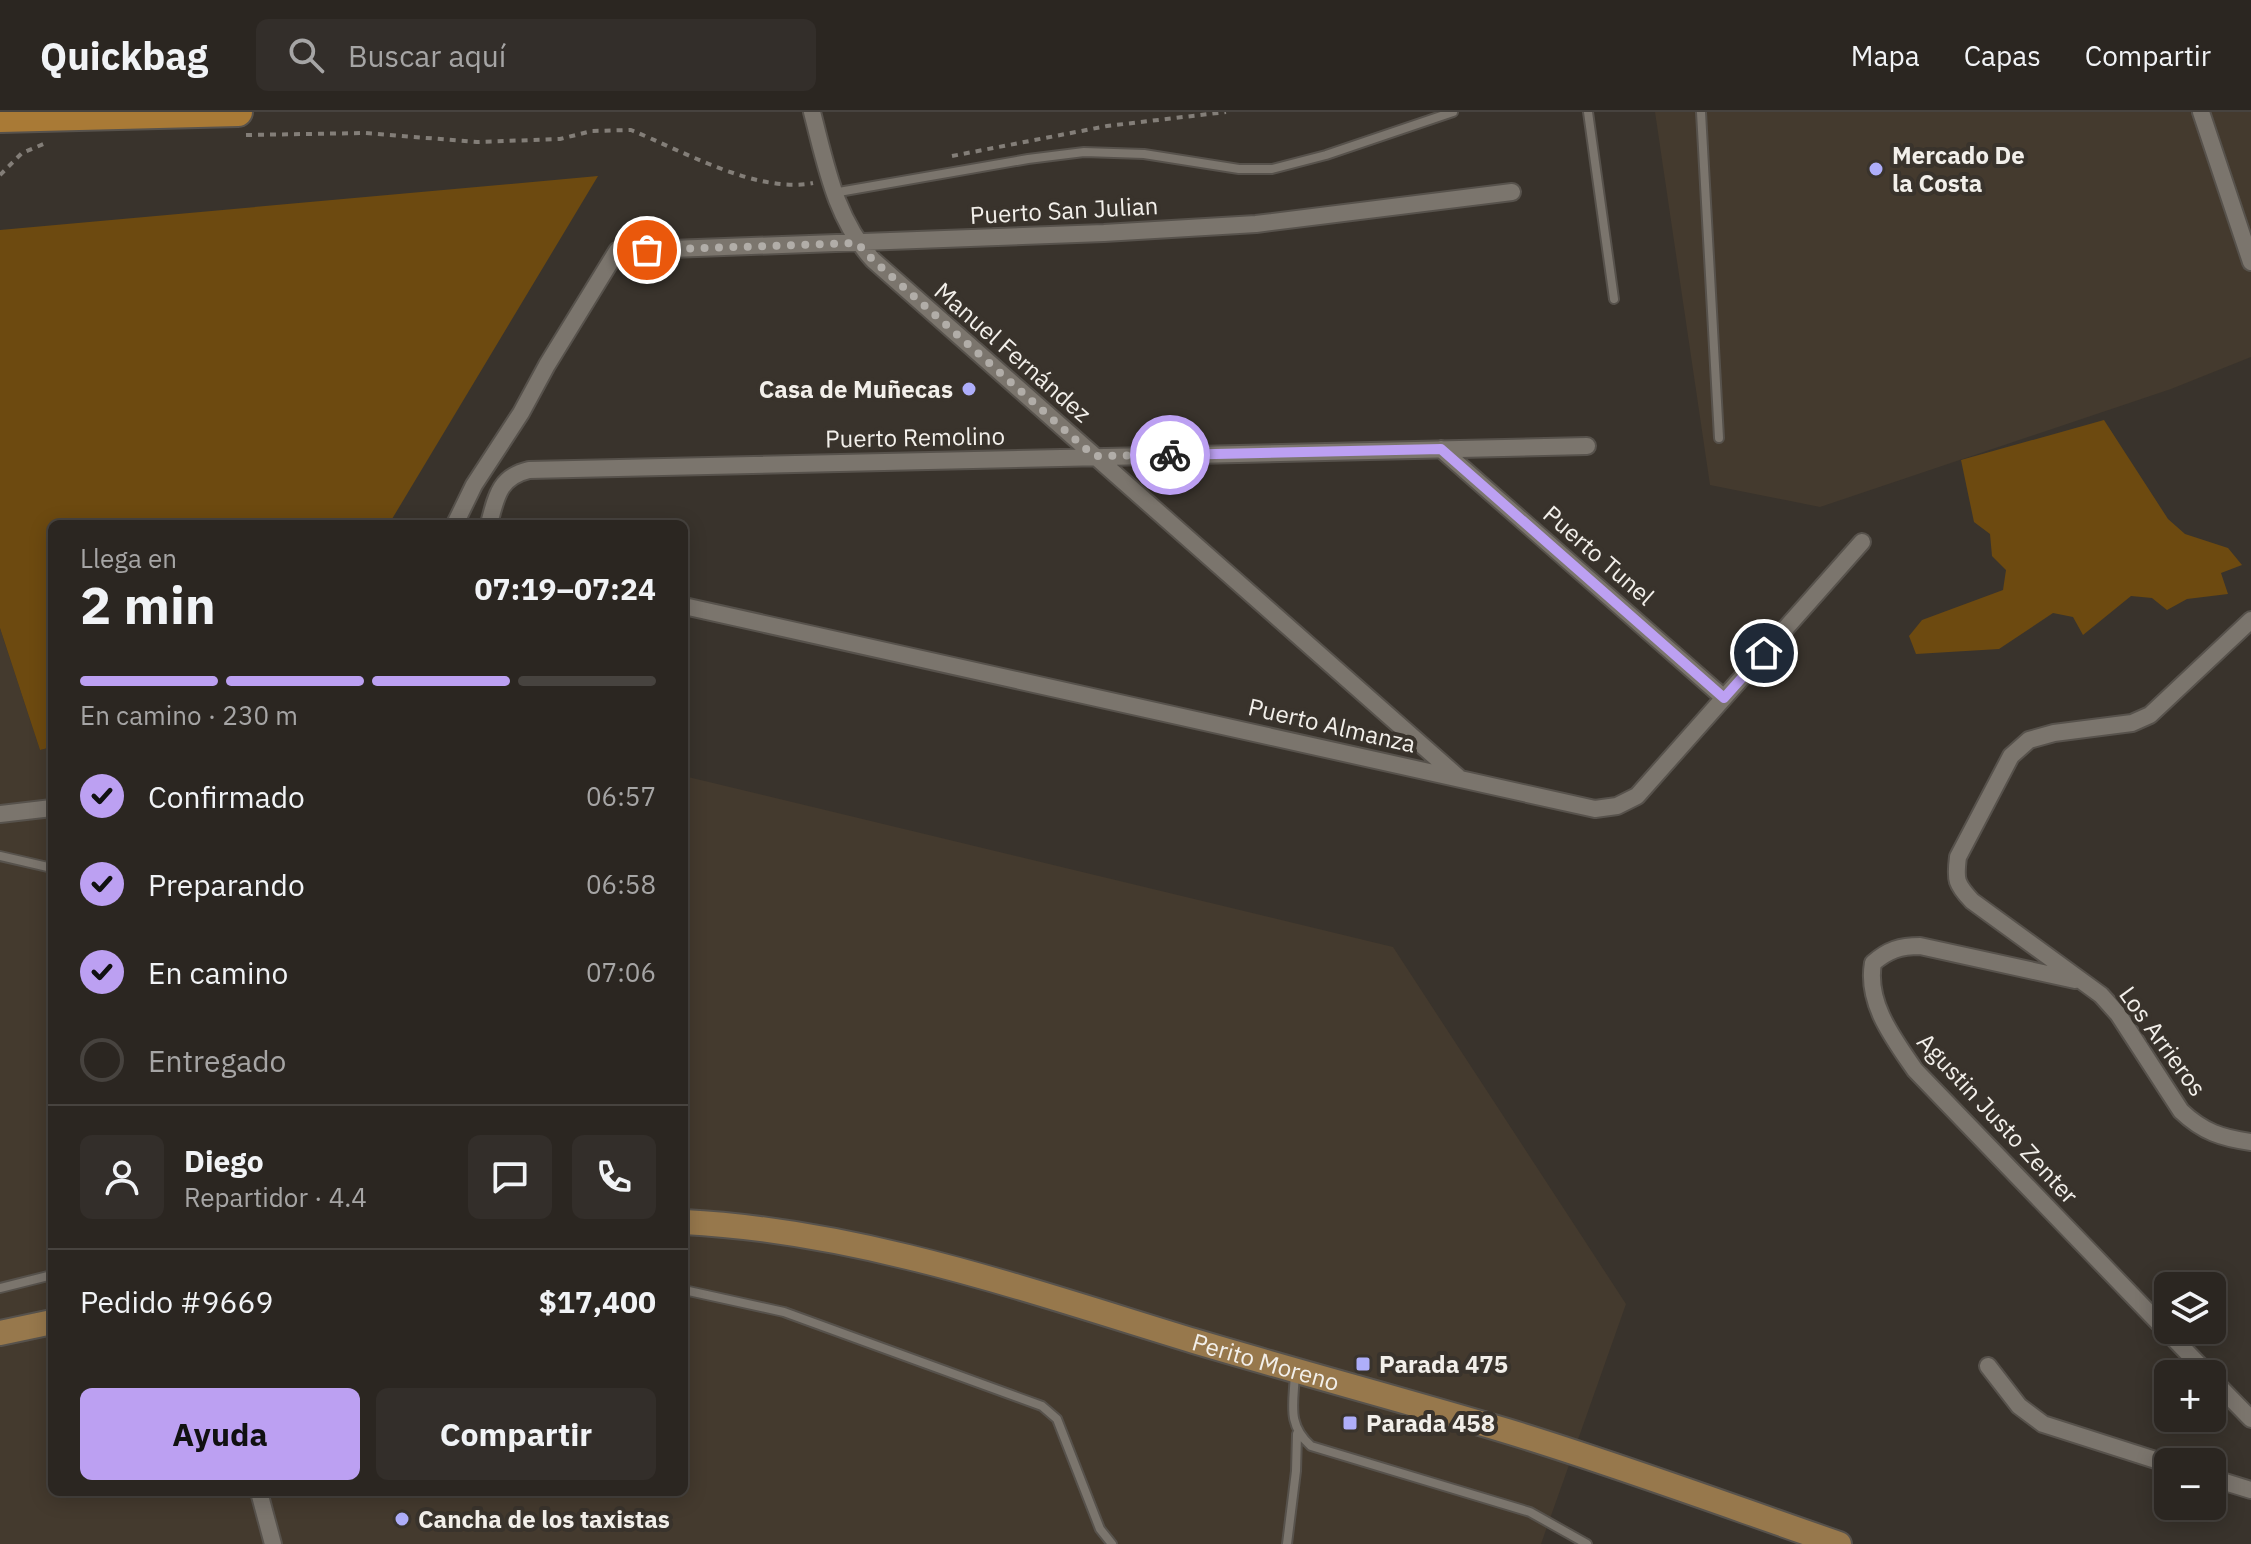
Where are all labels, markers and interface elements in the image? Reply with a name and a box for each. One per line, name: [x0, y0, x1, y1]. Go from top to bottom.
search box: [256, 19, 816, 91]
text: Quickbag: [40, 31, 208, 80]
icon: search: [284, 33, 328, 77]
text: Buscar aquí: [348, 36, 506, 75]
text: Mapa: [1851, 37, 1920, 74]
text: Capas: [1964, 37, 2041, 74]
text: Compartir: [2085, 37, 2211, 74]
place label: Mercado De la Costa: [1892, 139, 2025, 199]
marker: Mercado De la Costa: [1867, 160, 1885, 178]
street label: Puerto San Julian: [969, 189, 1159, 231]
pin: [613, 216, 681, 284]
icon: bag: [625, 228, 669, 272]
street label: Manuel Fernández: [928, 275, 1098, 429]
place label: Casa de Muñecas: [759, 373, 953, 405]
marker: Casa de Muñecas: [960, 380, 978, 398]
courier: [1130, 415, 1210, 495]
street label: Puerto Remolino: [825, 419, 1005, 455]
icon: bike: [1148, 433, 1192, 477]
street label: Puerto Tunel: [1537, 498, 1661, 612]
text: Llega en: [80, 541, 177, 575]
text: 07:19–07:24: [475, 569, 656, 608]
text: 2 min: [80, 571, 216, 638]
pin: [1730, 619, 1798, 687]
icon: home: [1742, 631, 1786, 675]
street label: Puerto Almanza: [1245, 690, 1419, 760]
text: En camino · 230 m: [80, 698, 298, 732]
icon: check: [80, 774, 124, 818]
text: Confirmado: [148, 777, 305, 816]
text: 06:57: [586, 779, 656, 813]
icon: check: [80, 862, 124, 906]
text: Preparando: [148, 865, 305, 904]
text: 06:58: [586, 867, 656, 901]
icon: check: [80, 950, 124, 994]
text: En camino: [148, 953, 288, 992]
text: 07:06: [586, 955, 656, 989]
street label: Los Arrieros: [2112, 980, 2214, 1102]
street label: Agustin Justo Zenter: [1910, 1026, 2086, 1210]
text: Entregado: [148, 1041, 286, 1080]
button: person: [80, 1135, 164, 1219]
button: chat: [468, 1135, 552, 1219]
button: phone: [572, 1135, 656, 1219]
text: Diego: [184, 1141, 264, 1180]
text: Repartidor · 4.4: [184, 1180, 367, 1214]
map controls: [2154, 1272, 2226, 1520]
button: layers: [2154, 1272, 2226, 1344]
text: Pedido #9669: [80, 1282, 274, 1321]
text: $17,400: [539, 1282, 656, 1321]
street label: Perito Moreno: [1189, 1325, 1343, 1398]
place label: Parada 475: [1379, 1348, 1508, 1380]
marker: Parada 475: [1354, 1355, 1372, 1373]
button: +: [2154, 1360, 2226, 1432]
button: Ayuda: [80, 1388, 360, 1480]
button: Compartir: [376, 1388, 656, 1480]
place label: Parada 458: [1366, 1407, 1495, 1439]
marker: Parada 458: [1341, 1414, 1359, 1432]
button: −: [2154, 1448, 2226, 1520]
place label: Cancha de los taxistas: [418, 1503, 670, 1535]
marker: Cancha de los taxistas: [393, 1510, 411, 1528]

